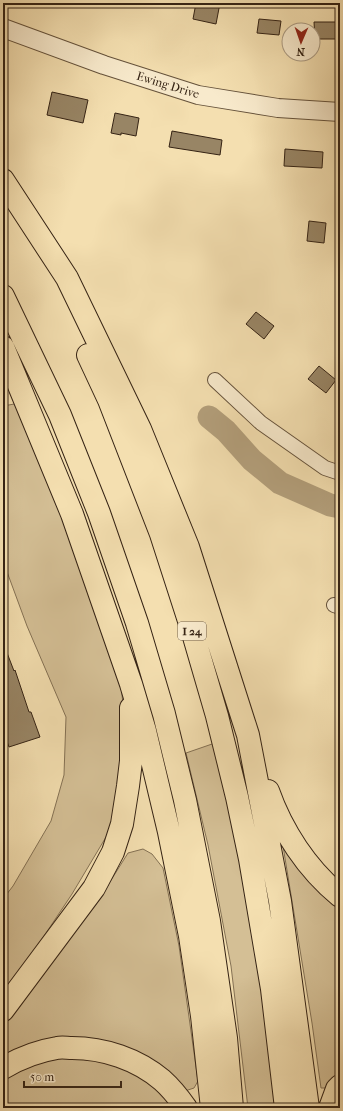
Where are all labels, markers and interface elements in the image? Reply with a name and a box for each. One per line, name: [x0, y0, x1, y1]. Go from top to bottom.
north arrow: [281, 22, 321, 62]
text: N: [296, 45, 305, 58]
street label: Ewing Drive: [135, 69, 201, 101]
road number: I 24: [178, 622, 206, 640]
scale bar: [24, 1063, 121, 1089]
text: 50 m: [30, 1070, 54, 1084]

